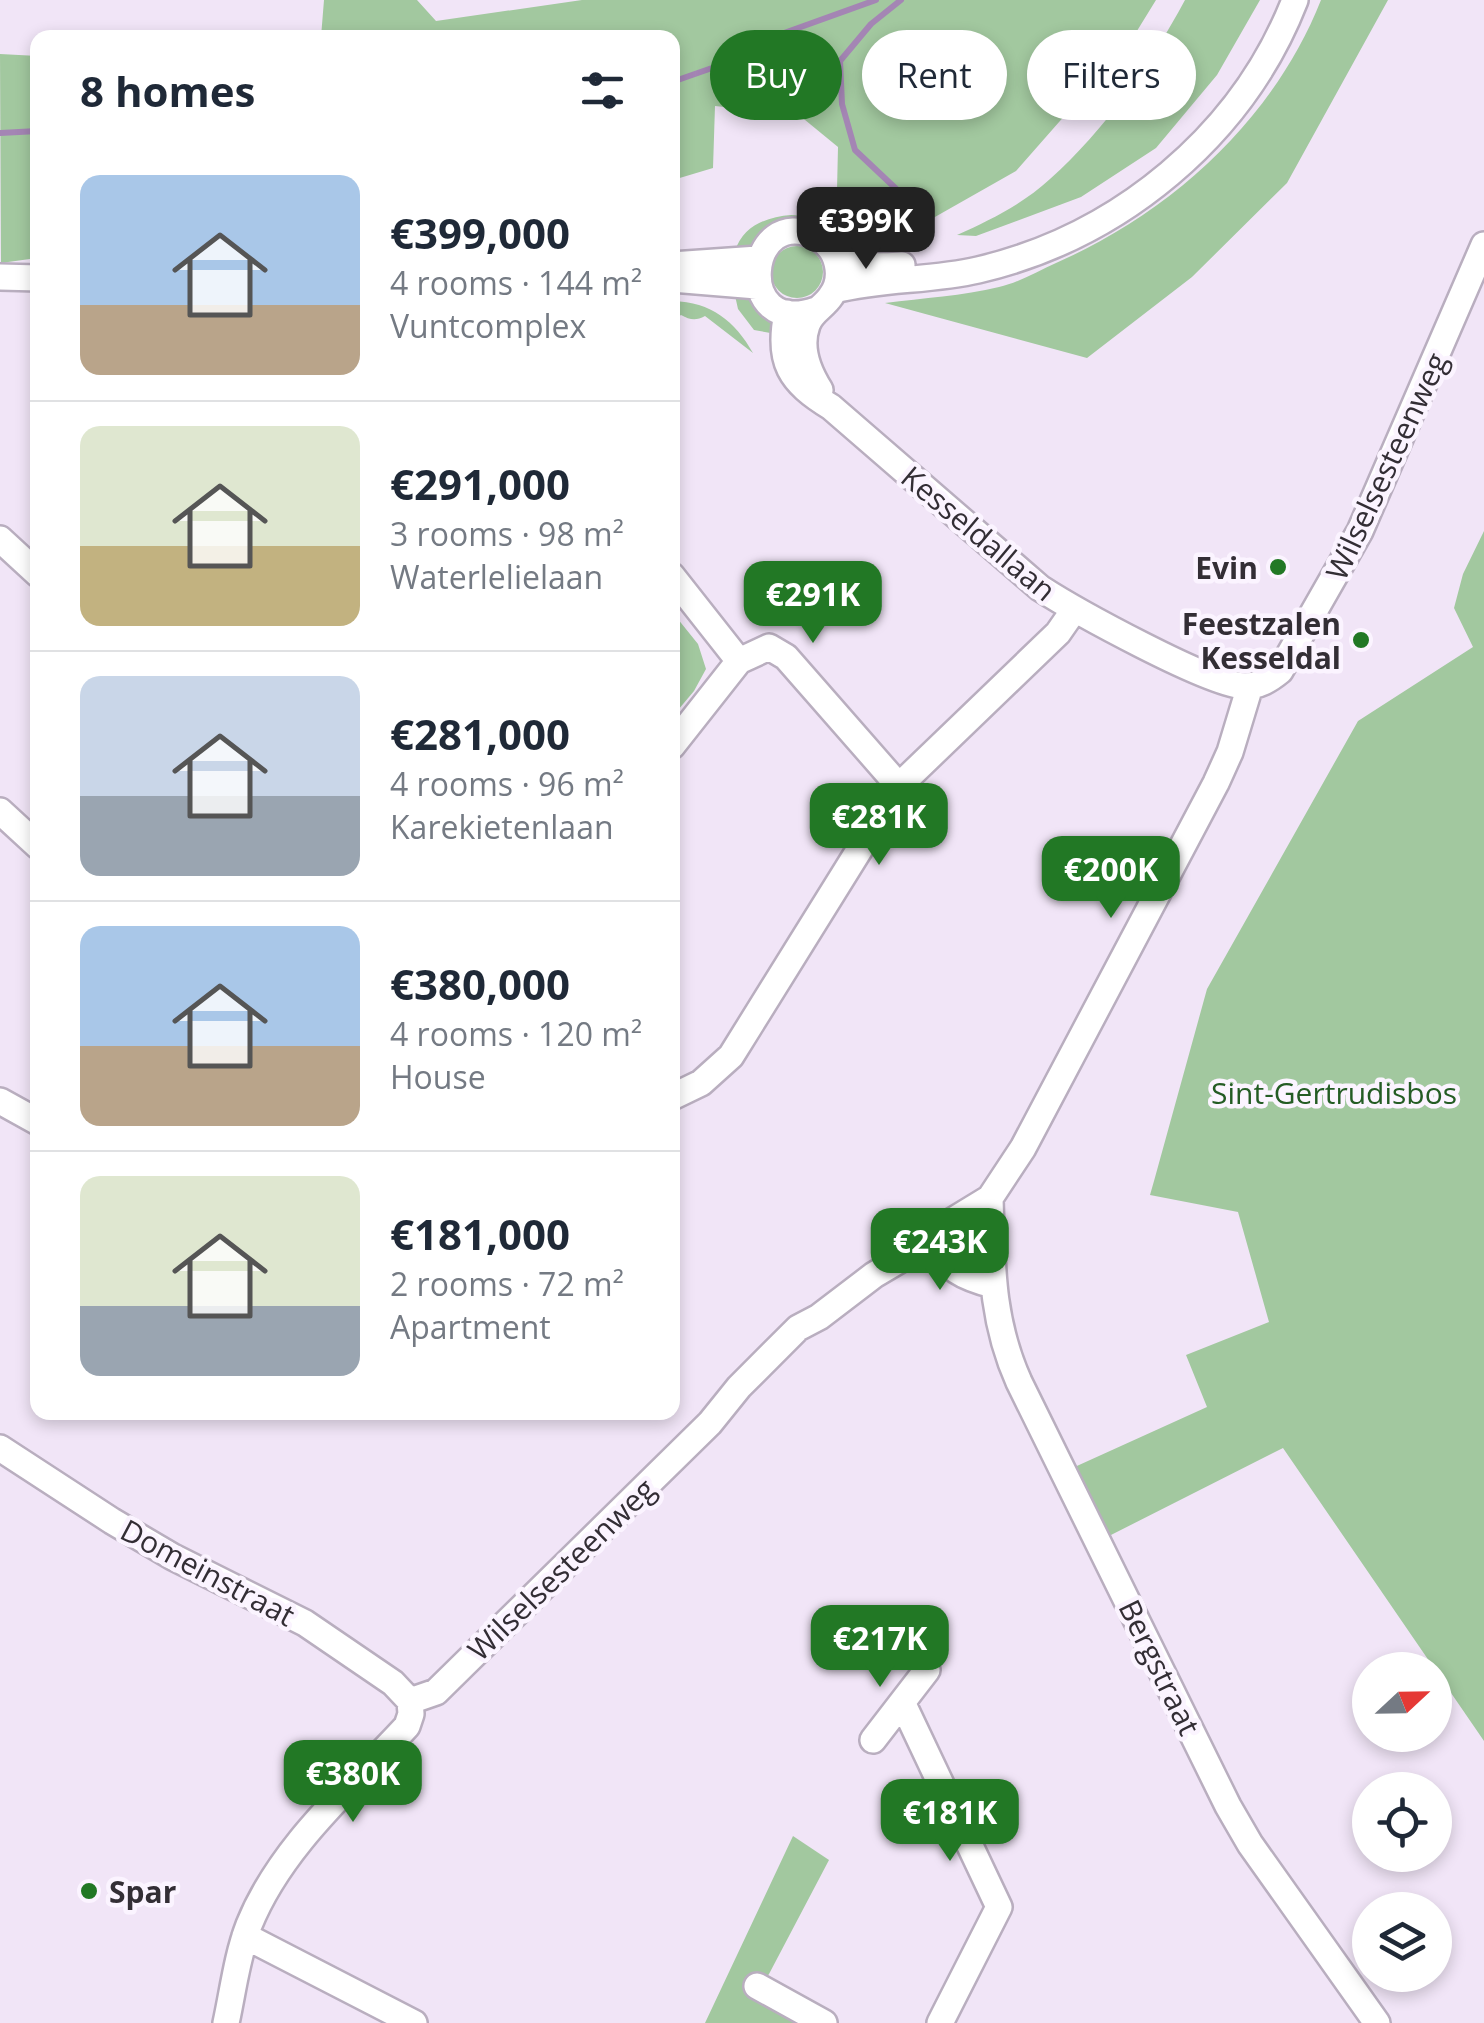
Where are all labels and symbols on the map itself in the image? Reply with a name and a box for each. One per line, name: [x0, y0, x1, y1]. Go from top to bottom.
pin: €399K: [796, 187, 936, 272]
street label: Wilselsesteenweg: [1315, 346, 1457, 586]
street label: Kesseldallaan: [893, 456, 1065, 610]
place label: Evin: [1195, 547, 1258, 588]
marker: Evin: [1267, 556, 1289, 578]
pin: €291K: [743, 561, 883, 646]
place label: Feestzalen Kesseldal: [1182, 603, 1341, 678]
marker: Feestzalen Kesseldal: [1350, 629, 1372, 651]
pin: €281K: [809, 783, 949, 868]
pin: €200K: [1041, 836, 1181, 921]
park label: Sint-Gertrudisbos: [1211, 1072, 1457, 1113]
pin: €243K: [870, 1208, 1010, 1293]
street label: Wilselsesteenweg: [458, 1469, 664, 1669]
street label: Domeinstraat: [114, 1509, 302, 1635]
street label: Bergstraat: [1110, 1592, 1210, 1742]
pin: €217K: [810, 1605, 950, 1690]
north arrow: [1352, 1652, 1452, 1752]
pin: €380K: [283, 1740, 423, 1825]
pin: €181K: [880, 1779, 1020, 1864]
place label: Spar: [109, 1871, 176, 1912]
marker: Spar: [78, 1880, 100, 1902]

